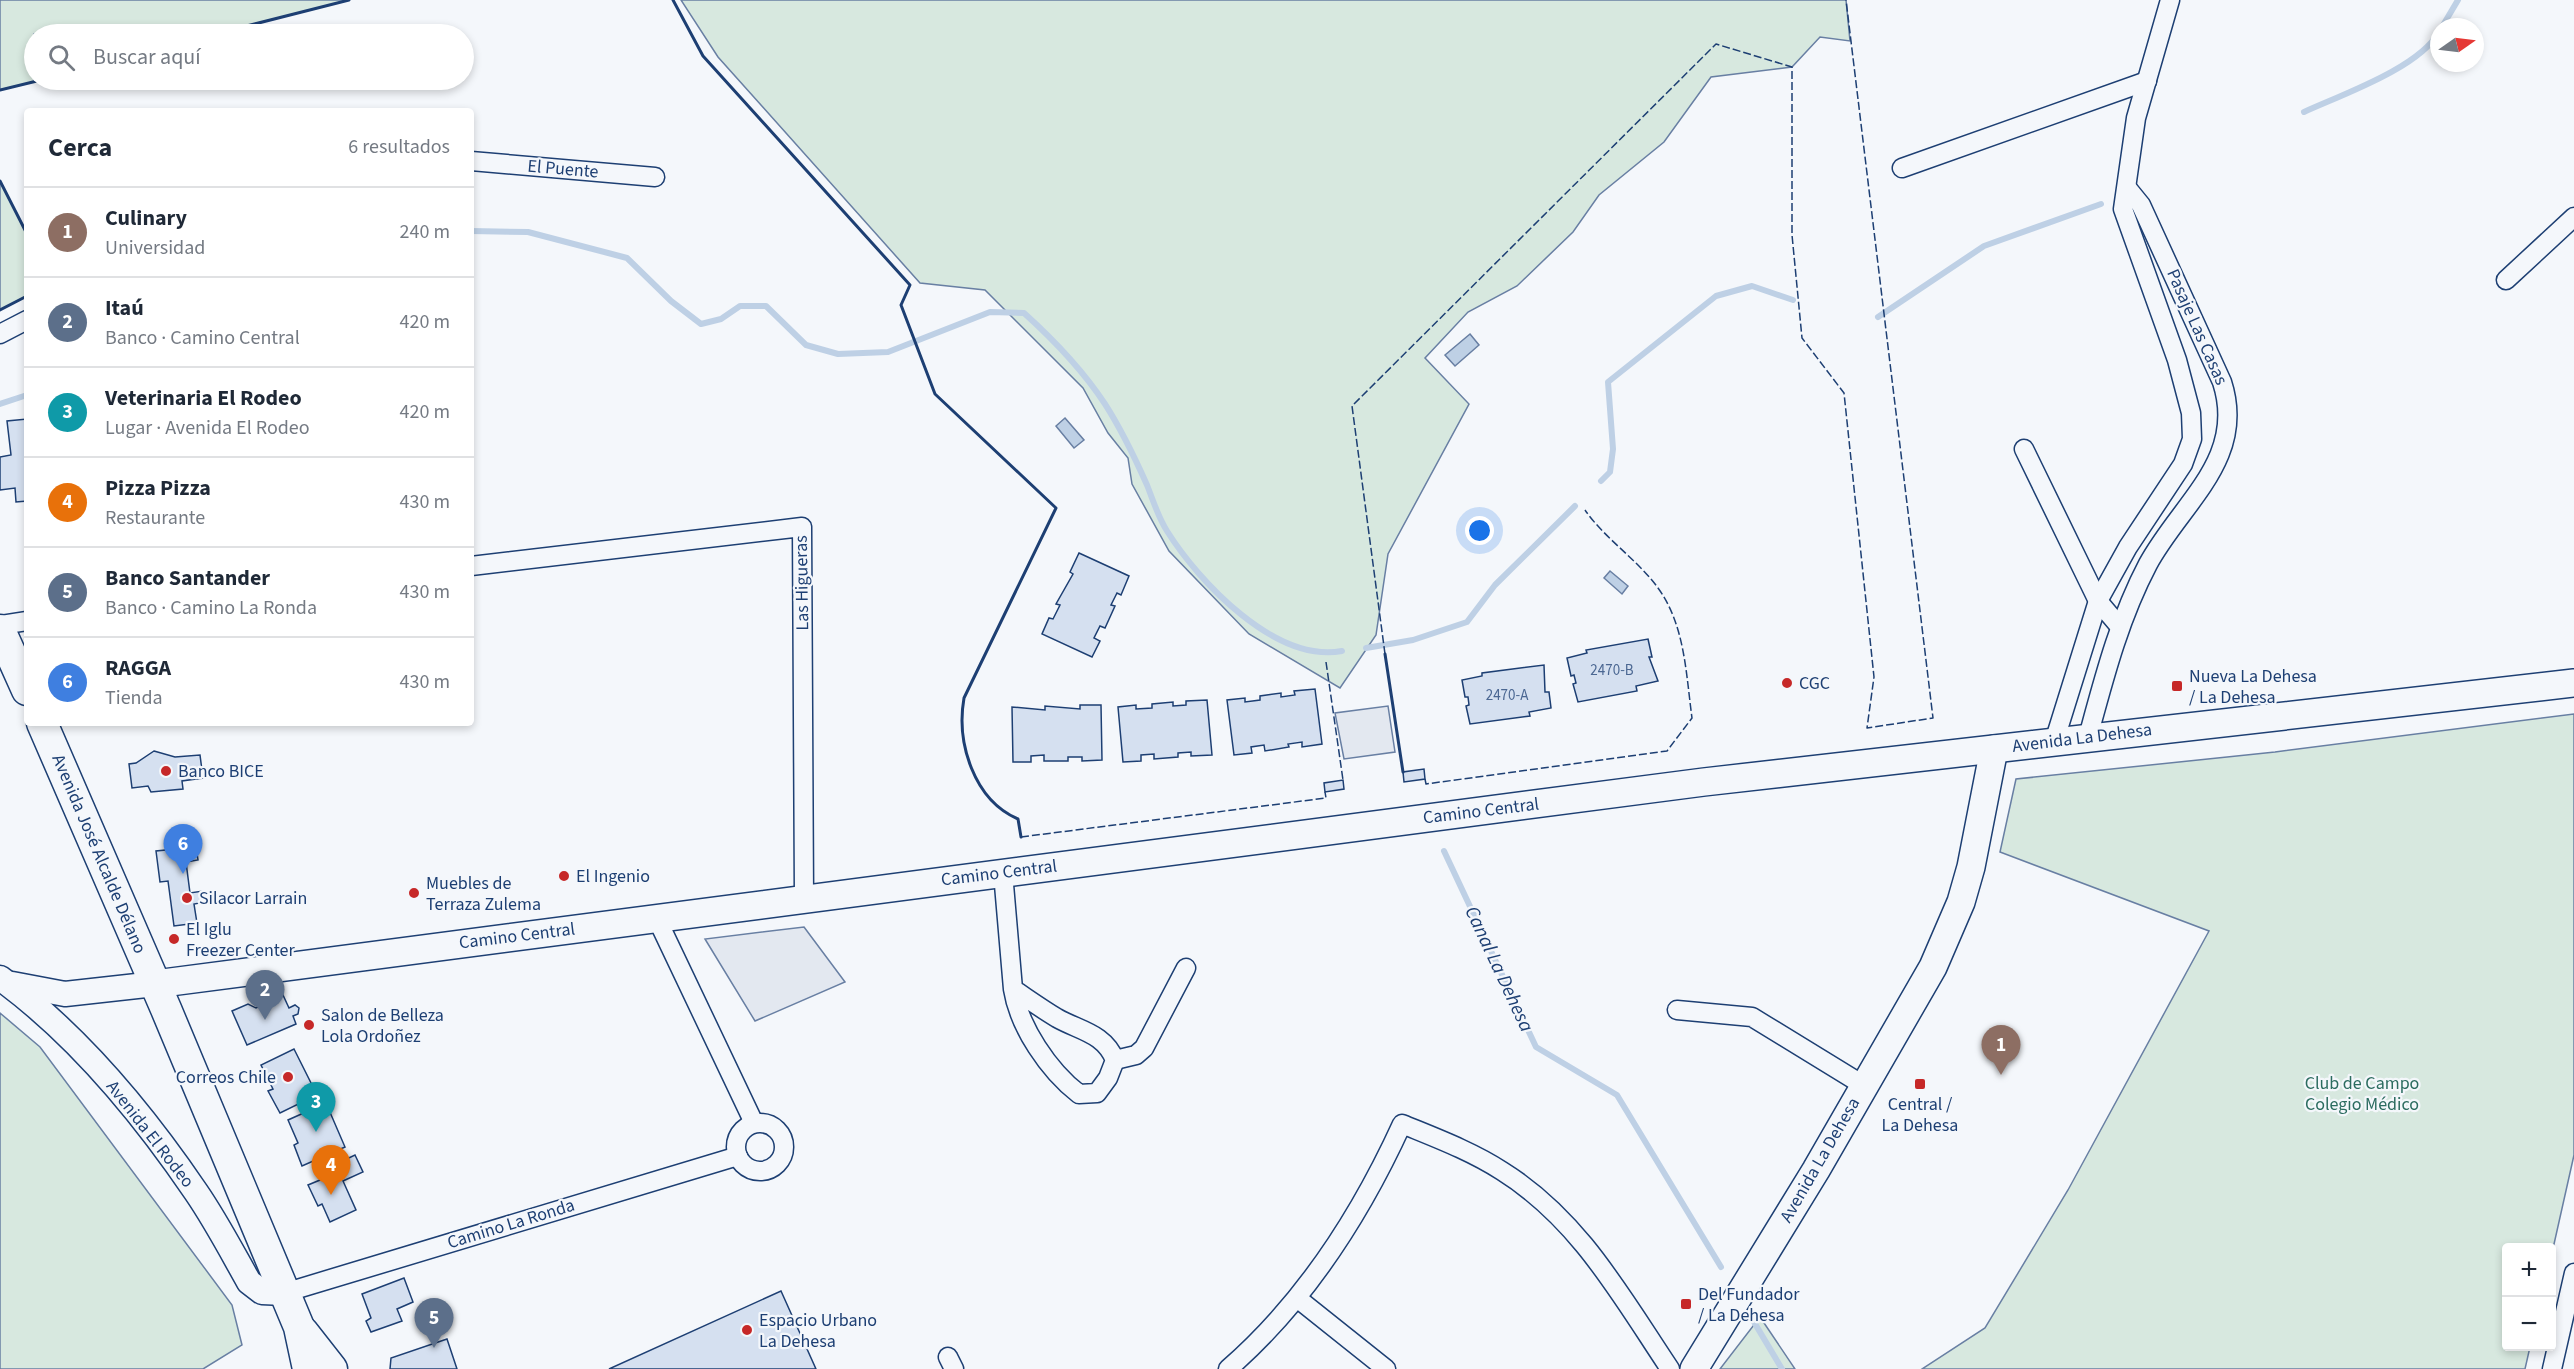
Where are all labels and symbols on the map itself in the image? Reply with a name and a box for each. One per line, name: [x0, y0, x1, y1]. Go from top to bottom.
north arrow: [2430, 18, 2484, 72]
street label: El Puente: [526, 153, 600, 185]
street label: Pasaje Las Casas: [2160, 265, 2234, 389]
your location: [1465, 516, 1494, 545]
street label: Las Higueras: [789, 535, 815, 631]
house number: 2470-B: [1590, 660, 1634, 681]
place label: Nueva La Dehesa / La Dehesa: [2189, 664, 2317, 710]
place label: CGC: [1799, 671, 1830, 696]
marker: CGC: [1780, 676, 1794, 690]
marker: Nueva La Dehesa / La Dehesa: [2170, 679, 2184, 693]
house number: 2470-A: [1486, 685, 1529, 706]
street label: Avenida La Dehesa: [2011, 717, 2153, 759]
street label: Avenida José Alcalde Délano: [46, 751, 152, 957]
place label: Banco BICE: [178, 759, 264, 784]
marker: Banco BICE: [159, 764, 173, 778]
street label: Camino Central: [1422, 791, 1540, 831]
pin: 6: [164, 824, 202, 874]
street label: Camino Central: [940, 853, 1058, 893]
place label: El Ingenio: [576, 864, 650, 889]
marker: El Ingenio: [557, 869, 571, 883]
place label: Muebles de Terraza Zulema: [426, 871, 541, 917]
place label: Silacor Larrain: [199, 886, 307, 911]
marker: Muebles de Terraza Zulema: [407, 886, 421, 900]
marker: Silacor Larrain: [180, 891, 194, 905]
water label: Canal La Dehesa: [1458, 902, 1541, 1037]
street label: Camino Central: [458, 916, 576, 956]
place label: El Iglu Freezer Center: [186, 917, 296, 963]
marker: El Iglu Freezer Center: [167, 932, 181, 946]
pin: 2: [246, 970, 284, 1020]
place label: Salon de Belleza Lola Ordoñez: [321, 1003, 444, 1049]
marker: Salon de Belleza Lola Ordoñez: [302, 1018, 316, 1032]
pin: 1: [1982, 1026, 2020, 1075]
place label: Correos Chile: [176, 1065, 276, 1090]
marker: Correos Chile: [281, 1070, 295, 1084]
park label: Club de Campo Colegio Médico: [2305, 1071, 2419, 1117]
street label: Avenida El Rodeo: [100, 1075, 200, 1193]
marker: Central / La Dehesa: [1913, 1077, 1927, 1091]
pin: 3: [296, 1082, 336, 1132]
place label: Central / La Dehesa: [1882, 1092, 1958, 1138]
street label: Avenida La Dehesa: [1774, 1093, 1866, 1227]
pin: 4: [312, 1146, 350, 1195]
street label: Camino La Ronda: [444, 1193, 578, 1255]
place label: Del Fundador / La Dehesa: [1698, 1282, 1800, 1328]
marker: Del Fundador / La Dehesa: [1679, 1297, 1693, 1311]
pin: 5: [414, 1298, 454, 1348]
place label: Espacio Urbano La Dehesa: [759, 1308, 877, 1354]
marker: Espacio Urbano La Dehesa: [740, 1323, 754, 1337]

